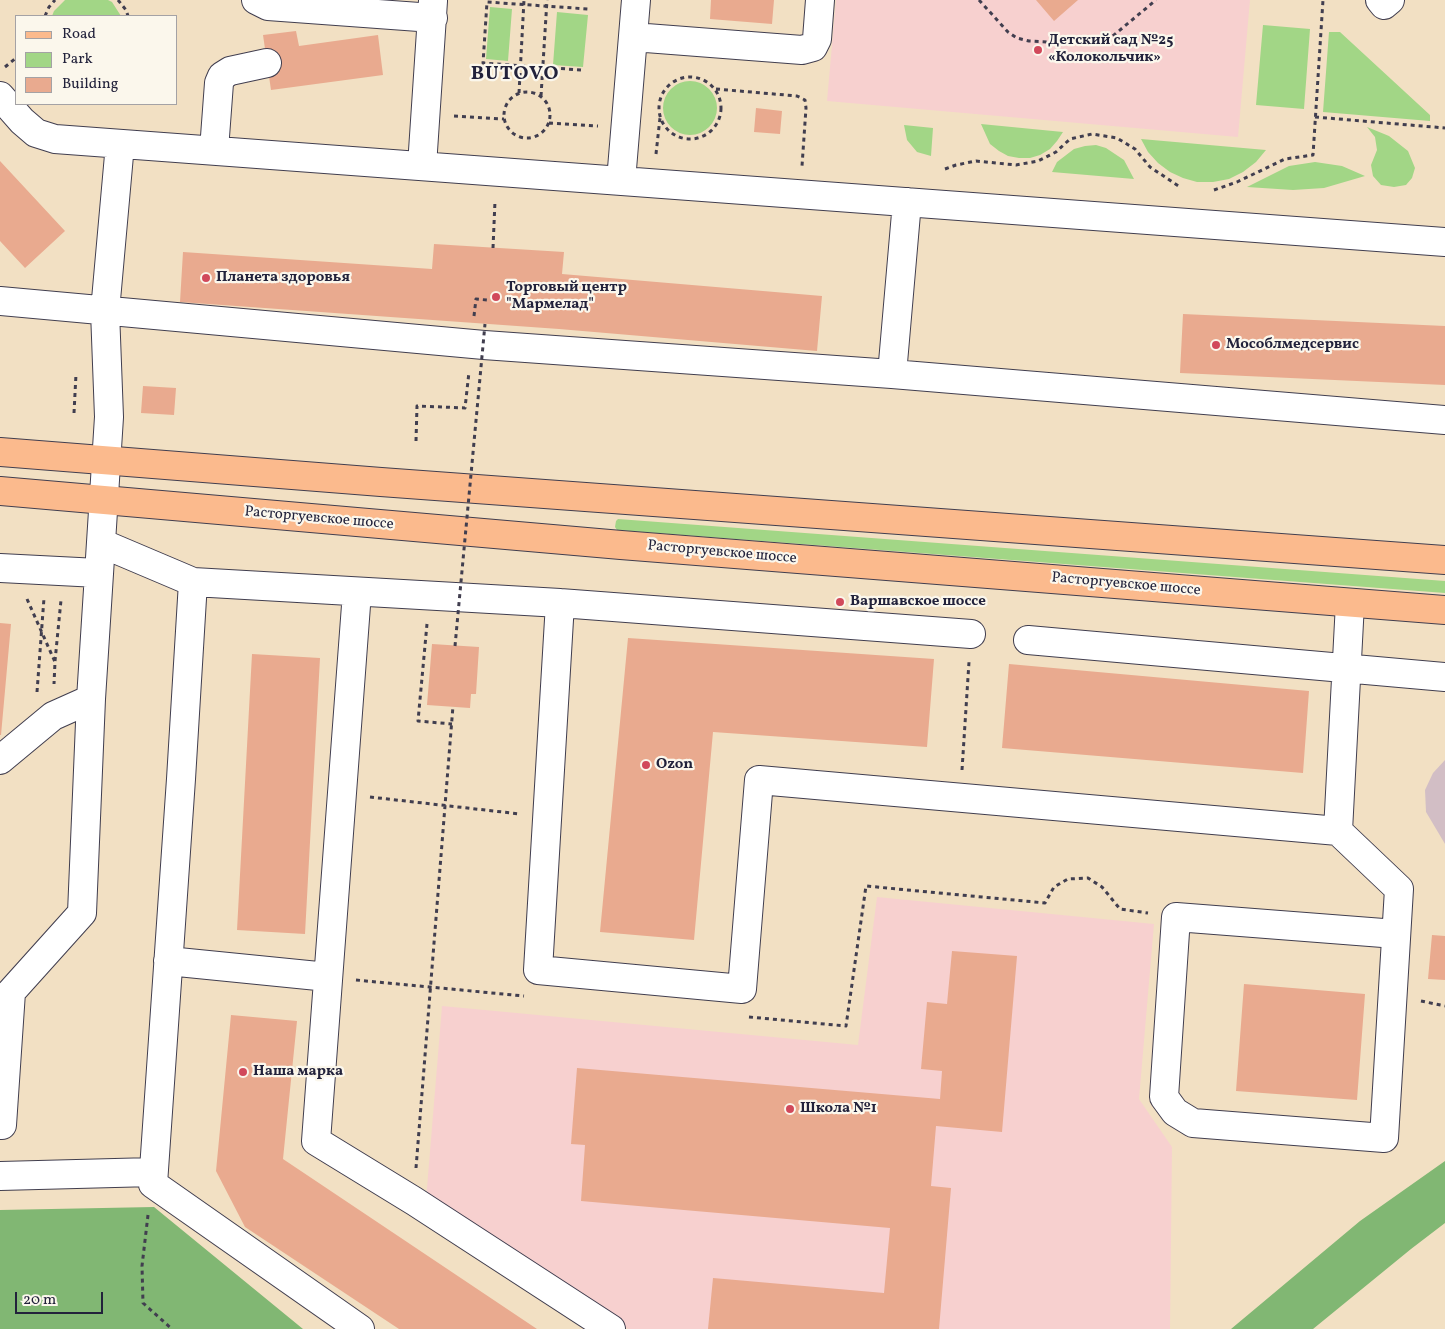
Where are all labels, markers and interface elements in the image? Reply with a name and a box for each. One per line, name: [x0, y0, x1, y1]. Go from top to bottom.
legend: [15, 15, 178, 105]
text: Road: [62, 24, 96, 45]
place label: Детский сад №25 «Колокольчик»: [1048, 32, 1173, 67]
marker: Детский сад №25 «Колокольчик»: [1032, 44, 1044, 56]
text: Park: [62, 49, 93, 70]
district label: BUTOVO: [470, 63, 560, 87]
text: Building: [62, 74, 118, 95]
place label: Планета здоровья: [216, 269, 350, 287]
marker: Планета здоровья: [200, 272, 212, 284]
place label: Торговый центр "Мармелад": [506, 279, 627, 314]
marker: Торговый центр "Мармелад": [490, 291, 502, 303]
place label: Мособлмедсервис: [1226, 336, 1359, 354]
marker: Мособлмедсервис: [1210, 339, 1222, 351]
street label: Расторгуевское шоссе: [244, 504, 394, 534]
street label: Расторгуевское шоссе: [647, 538, 797, 568]
street label: Расторгуевское шоссе: [1051, 570, 1201, 600]
place label: Варшавское шоссе: [850, 593, 986, 611]
marker: Варшавское шоссе: [834, 596, 846, 608]
place label: Ozon: [656, 756, 693, 774]
marker: Ozon: [640, 759, 652, 771]
place label: Наша марка: [253, 1063, 343, 1081]
marker: Наша марка: [237, 1066, 249, 1078]
place label: Школа №1: [800, 1100, 877, 1118]
marker: Школа №1: [784, 1103, 796, 1115]
scale bar: [18, 1282, 105, 1314]
text: 20 m: [23, 1290, 56, 1311]

